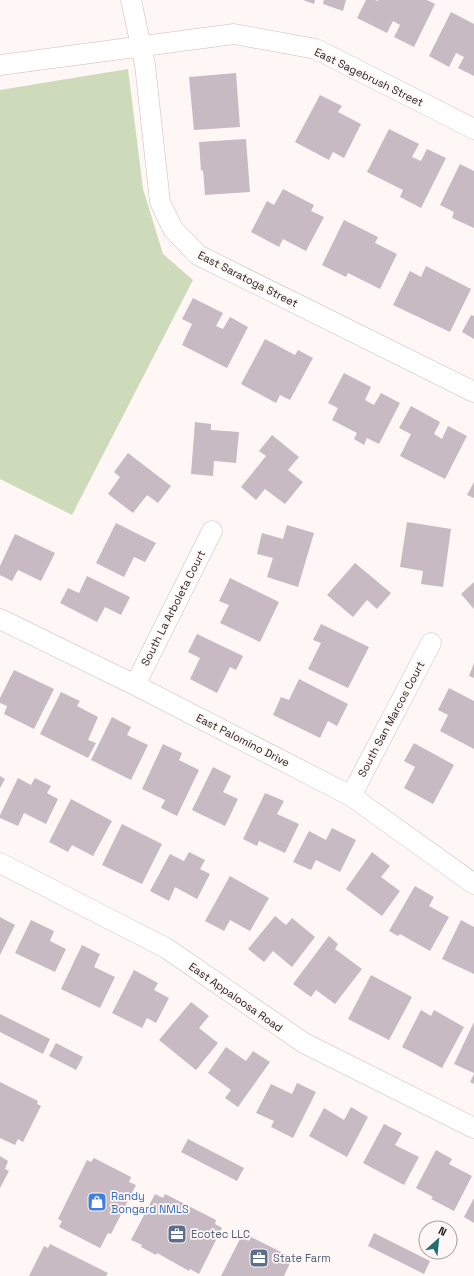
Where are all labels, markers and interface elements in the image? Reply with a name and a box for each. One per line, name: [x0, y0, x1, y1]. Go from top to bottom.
street label: East Sagebrush Street: [312, 45, 426, 109]
street label: East Saratoga Street: [196, 248, 300, 310]
street label: South La Arboleta Court: [138, 548, 208, 668]
street label: South San Marcos Court: [355, 659, 427, 779]
street label: East Palomino Drive: [194, 710, 292, 770]
street label: East Appaloosa Road: [186, 959, 286, 1035]
place label: Randy Bongard NMLS: [111, 1189, 189, 1216]
shop icon: Randy Bongard NMLS: [86, 1191, 108, 1213]
north arrow: [418, 1220, 458, 1260]
office icon: Ecotec LLC: [166, 1223, 188, 1245]
text: N: [436, 1223, 449, 1239]
place label: Ecotec LLC: [191, 1227, 250, 1241]
office icon: State Farm: [248, 1247, 270, 1269]
place label: State Farm: [273, 1251, 331, 1265]

